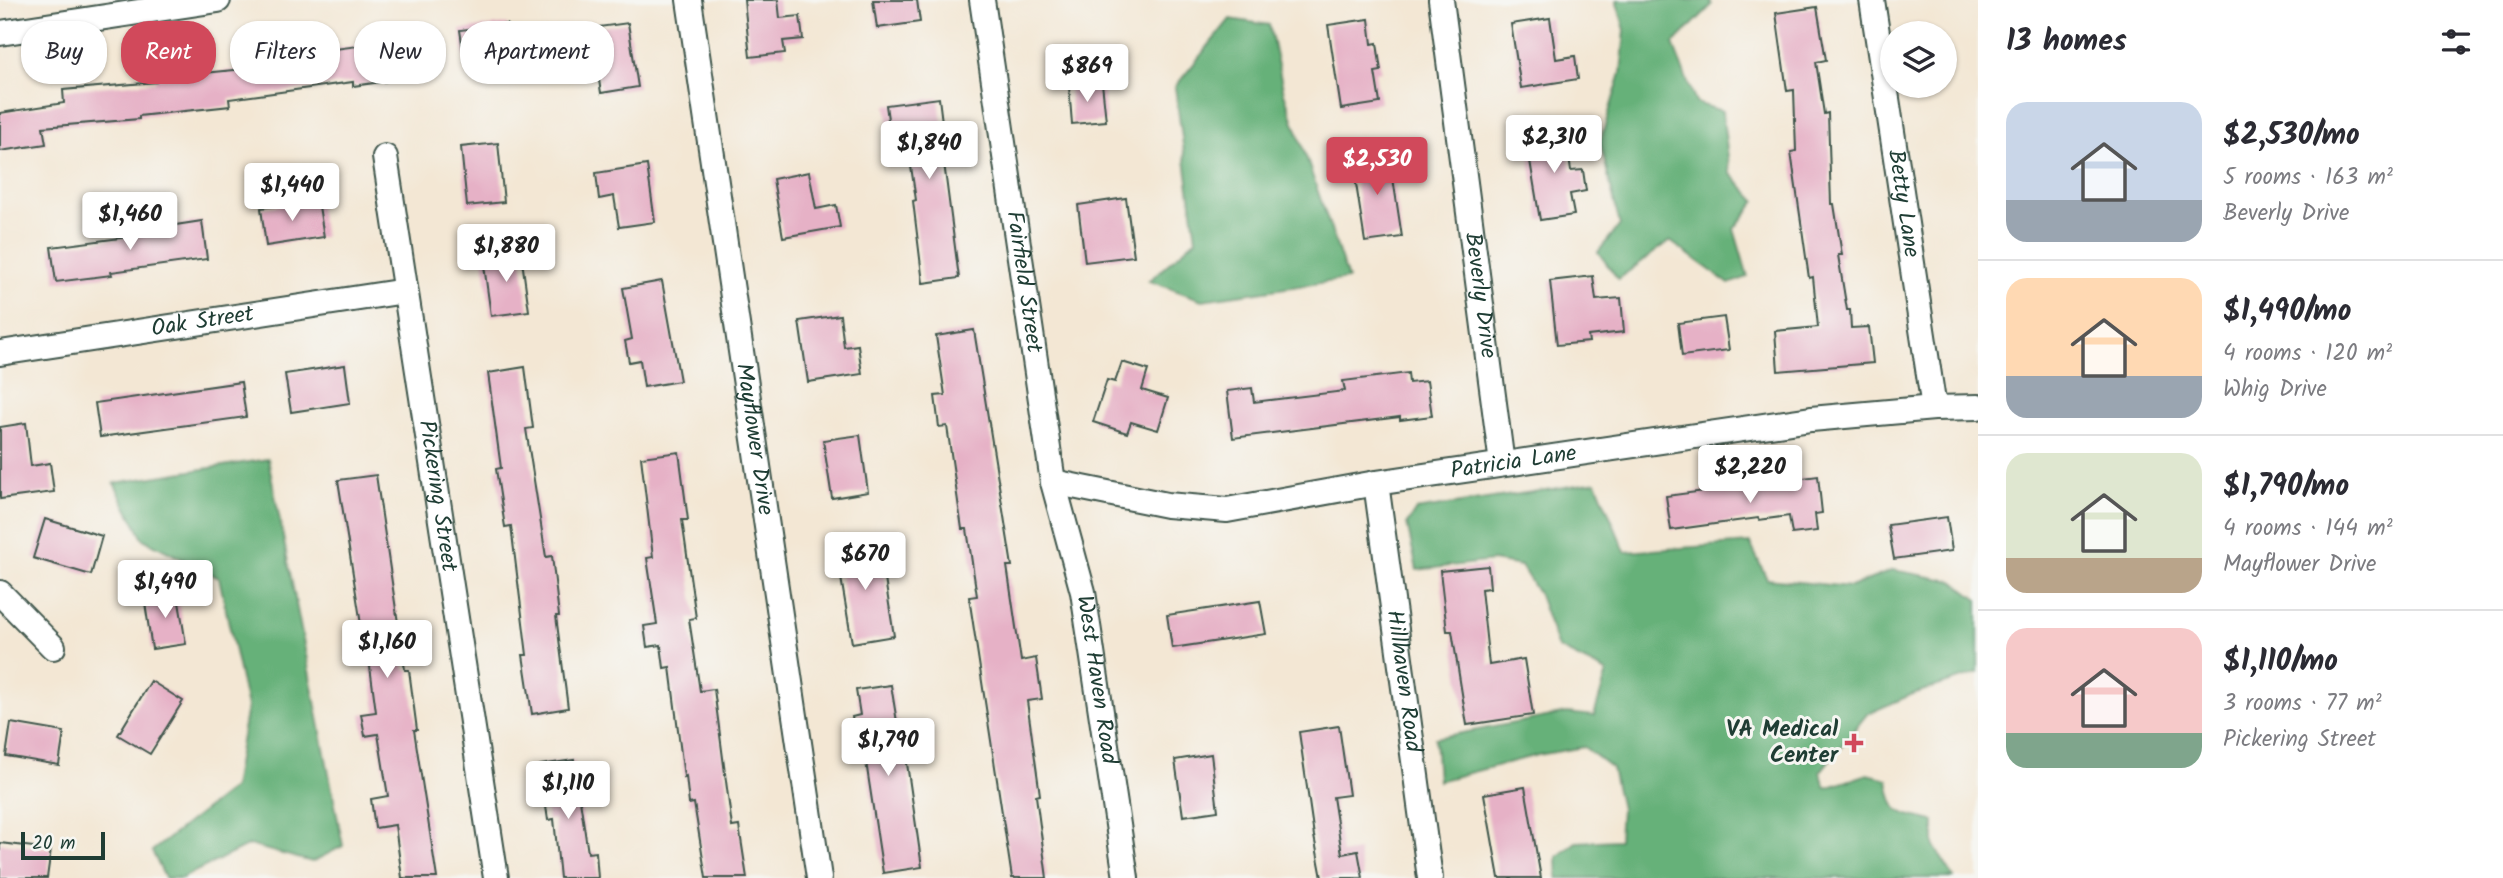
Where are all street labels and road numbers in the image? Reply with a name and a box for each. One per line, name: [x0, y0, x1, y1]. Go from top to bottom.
street label: Betty Lane: [1877, 147, 1929, 260]
street label: Fairfield Street: [995, 209, 1052, 356]
street label: Beverly Drive: [1454, 230, 1506, 360]
street label: Oak Street: [149, 296, 258, 348]
street label: Mayflower Drive: [725, 361, 783, 518]
street label: Pickering Street: [408, 418, 467, 576]
street label: Patricia Lane: [1448, 436, 1579, 490]
street label: West Haven Road: [1066, 593, 1127, 767]
street label: Hillhaven Road: [1376, 608, 1431, 755]

